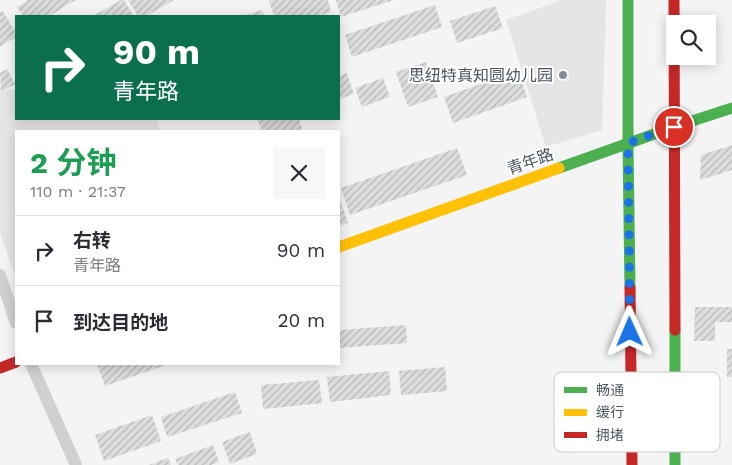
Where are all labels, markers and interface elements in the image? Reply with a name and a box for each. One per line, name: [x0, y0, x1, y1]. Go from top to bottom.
map controls: [666, 15, 716, 65]
button: search: [666, 15, 716, 65]
text: 90 m: [113, 31, 200, 73]
icon: right: [30, 35, 95, 100]
place label: 思纽特真知圆幼儿园: [409, 66, 553, 85]
marker: 思纽特真知圆幼儿园: [557, 69, 569, 81]
text: 青年路: [113, 79, 179, 104]
pin: [653, 106, 695, 148]
icon: arrive: [660, 113, 688, 141]
street label: 青年路: [504, 144, 556, 179]
text: 2 分钟: [30, 145, 116, 180]
button: close: [273, 147, 325, 199]
text: 110 m · 21:37: [30, 182, 126, 201]
text: 右转: [73, 229, 111, 252]
icon: right: [30, 237, 58, 265]
text: 90 m: [277, 239, 325, 262]
text: 青年路: [73, 256, 121, 275]
position arrow: [603, 305, 655, 357]
icon: arrive: [30, 307, 58, 335]
text: 20 m: [278, 309, 325, 332]
text: 到达目的地: [73, 311, 168, 334]
legend: [554, 372, 720, 452]
text: 畅通: [596, 382, 624, 398]
text: 缓行: [596, 404, 624, 420]
text: 拥堵: [596, 427, 624, 443]

